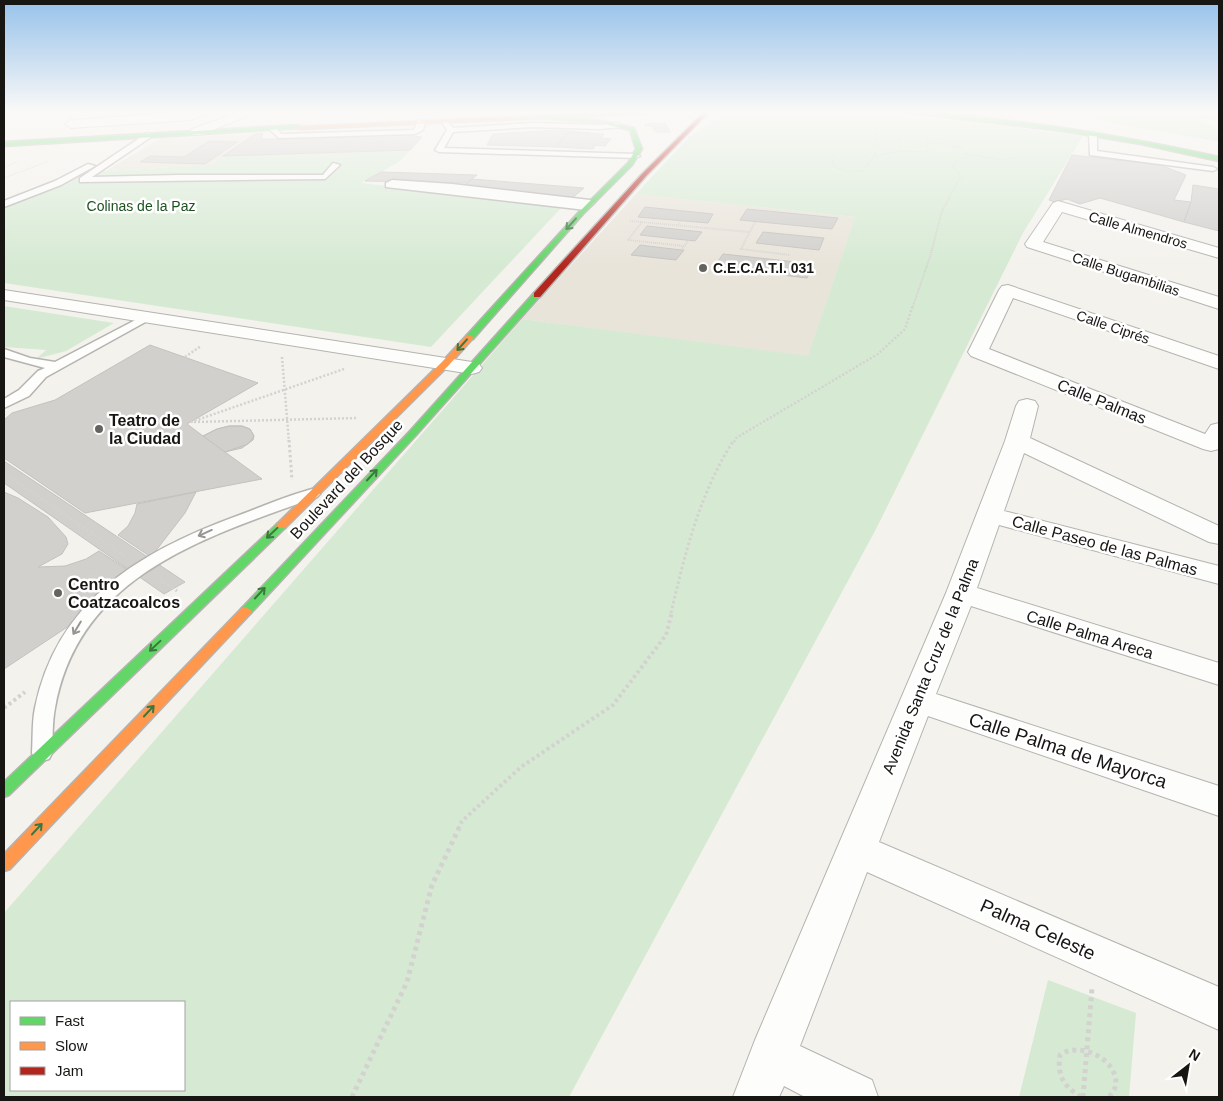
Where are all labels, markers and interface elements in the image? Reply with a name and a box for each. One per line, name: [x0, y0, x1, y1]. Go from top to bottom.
park label: Colinas de la Paz: [87, 198, 195, 214]
street label: Calle Almendros: [1087, 208, 1189, 252]
one-way arrow: [565, 217, 576, 230]
street label: Calle Bugambilias: [1070, 249, 1182, 299]
place label: C.E.C.A.T.I. 031: [713, 260, 814, 276]
marker: C.E.C.A.T.I. 031: [697, 262, 709, 274]
street label: Calle Ciprés: [1074, 307, 1152, 347]
one-way arrow: [457, 339, 468, 352]
street label: Calle Palmas: [1055, 376, 1149, 427]
place label: Teatro de la Ciudad: [109, 412, 181, 447]
street label: Boulevard del Bosque: [287, 416, 406, 542]
marker: Teatro de la Ciudad: [93, 423, 105, 435]
one-way arrow: [366, 468, 378, 481]
street label: Calle Paseo de las Palmas: [1010, 513, 1199, 578]
one-way arrow: [265, 527, 278, 539]
one-way arrow: [198, 529, 213, 539]
street label: Avenida Santa Cruz de la Palma: [879, 556, 982, 776]
place label: Centro Coatzacoalcos: [68, 576, 180, 611]
one-way arrow: [254, 586, 266, 599]
marker: Centro Coatzacoalcos: [52, 587, 64, 599]
street label: Calle Palma Areca: [1024, 607, 1155, 662]
one-way arrow: [71, 621, 81, 635]
one-way arrow: [149, 640, 162, 652]
one-way arrow: [143, 704, 155, 717]
street label: Calle Palma de Mayorca: [966, 709, 1170, 793]
one-way arrow: [31, 823, 43, 835]
street label: Palma Celeste: [977, 895, 1099, 964]
legend: [10, 1001, 185, 1091]
text: Fast: [55, 1012, 85, 1029]
text: Slow: [55, 1037, 88, 1054]
north arrow: [1163, 1041, 1213, 1091]
text: N: [1186, 1045, 1203, 1064]
text: Jam: [55, 1062, 83, 1079]

